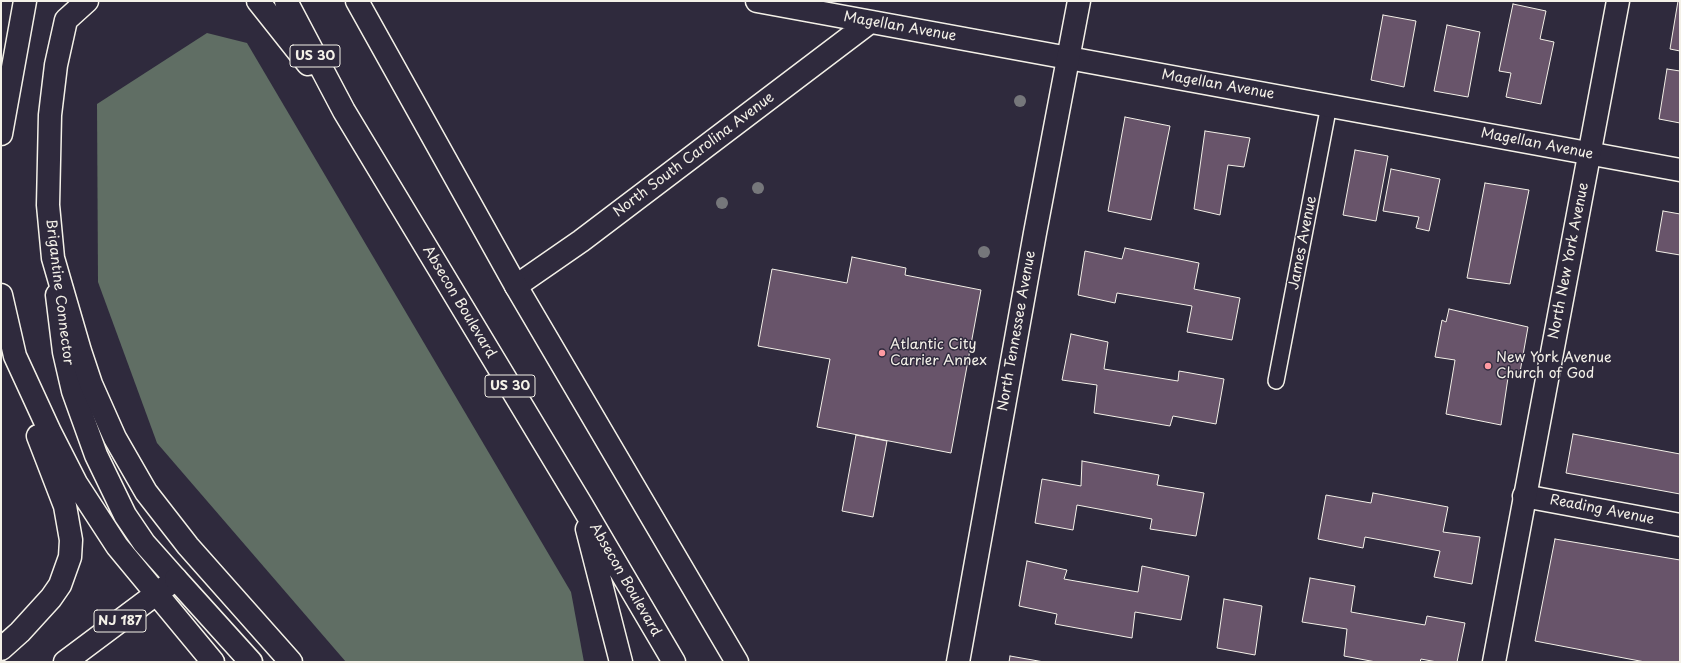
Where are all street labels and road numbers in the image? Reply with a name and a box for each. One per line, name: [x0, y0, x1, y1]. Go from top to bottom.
street label: Magellan Avenue: [842, 9, 958, 45]
road number: US 30: [290, 45, 340, 67]
street label: Magellan Avenue: [1160, 67, 1276, 103]
street label: North South Carolina Avenue: [610, 89, 778, 221]
street label: Magellan Avenue: [1479, 125, 1595, 163]
street label: North New York Avenue: [1546, 181, 1592, 341]
street label: James Avenue: [1286, 195, 1320, 291]
street label: Brigantine Connector: [42, 218, 76, 366]
street label: Absecon Boulevard: [419, 243, 499, 361]
street label: North Tennessee Avenue: [995, 249, 1039, 413]
road number: US 30: [485, 375, 535, 397]
street label: Reading Avenue: [1548, 492, 1656, 528]
street label: Absecon Boulevard: [586, 520, 664, 640]
road number: NJ 187: [94, 610, 146, 632]

